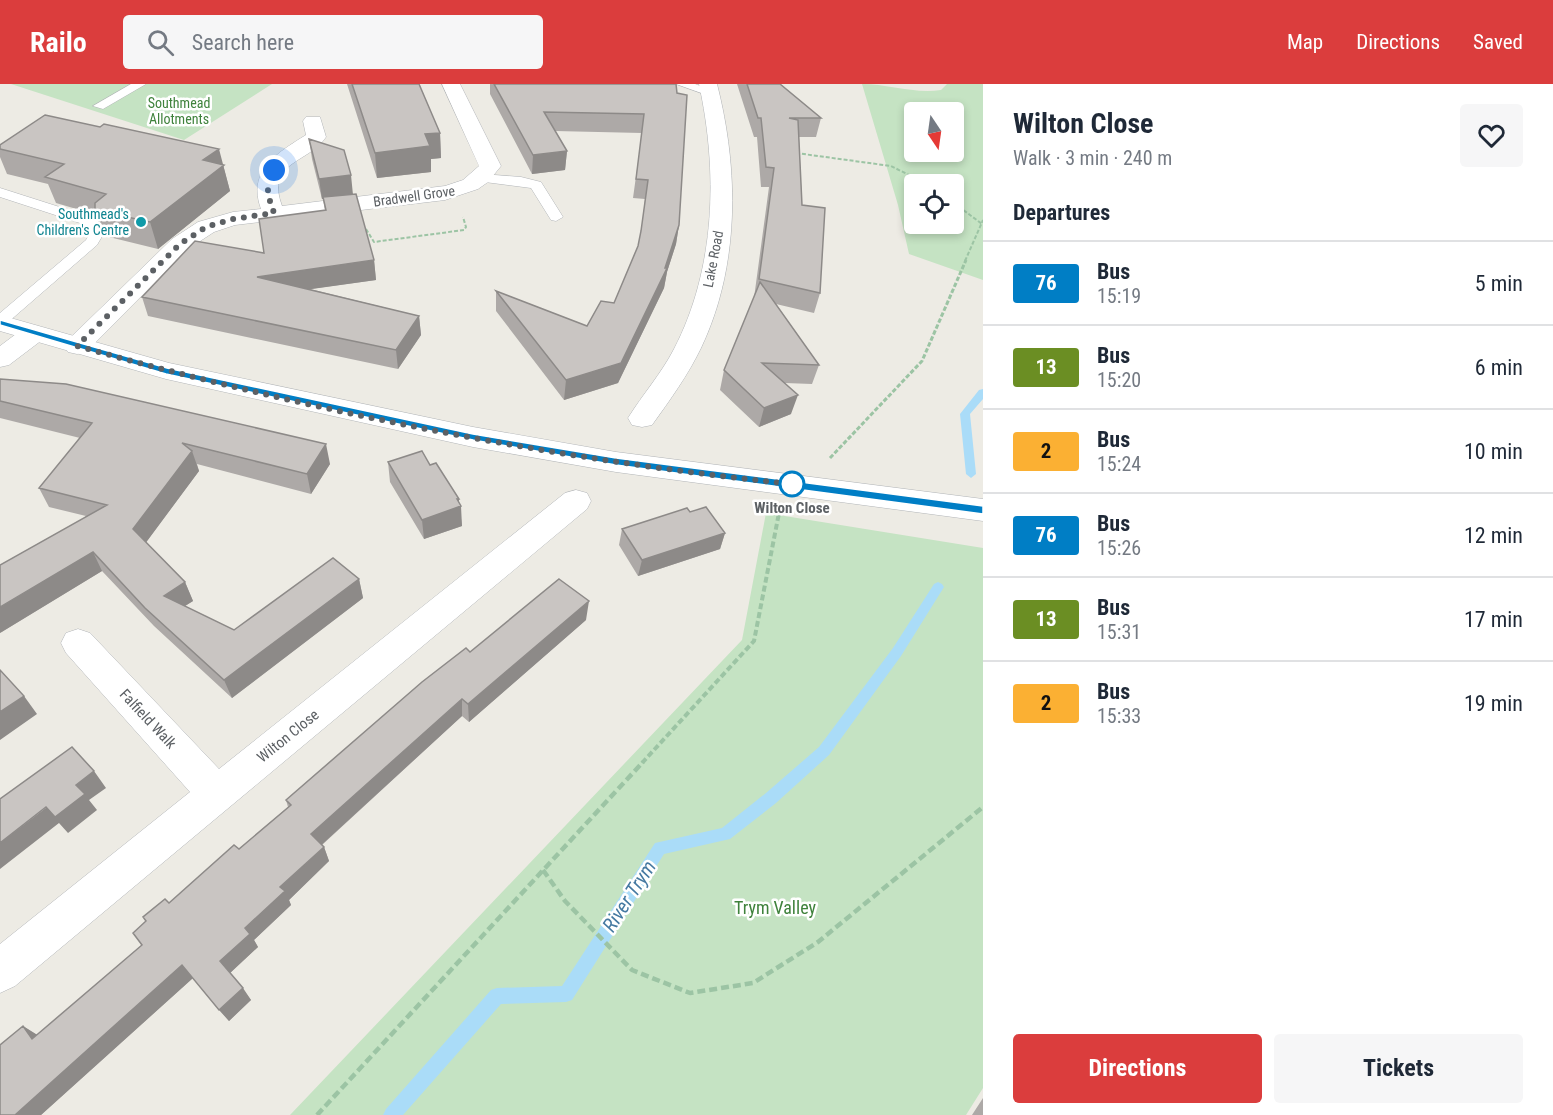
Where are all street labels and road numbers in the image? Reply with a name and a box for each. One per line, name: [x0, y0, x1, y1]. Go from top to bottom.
street label: Bradwell Grove: [372, 182, 456, 210]
street label: Lake Road: [700, 229, 726, 289]
street label: Falfield Walk: [116, 685, 180, 753]
street label: Wilton Close: [254, 706, 322, 766]

